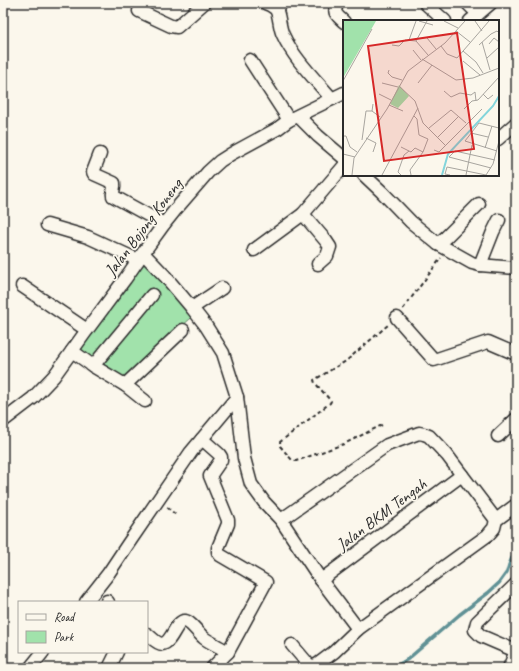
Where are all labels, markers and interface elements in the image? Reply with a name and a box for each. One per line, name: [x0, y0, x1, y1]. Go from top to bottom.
inset map: [343, 20, 499, 176]
street label: Jalan Bojong Koneng: [99, 173, 188, 281]
street label: Jalan BKM Tengah: [331, 473, 431, 556]
legend: [18, 601, 148, 653]
text: Road: [54, 609, 76, 625]
text: Park: [54, 629, 75, 645]

